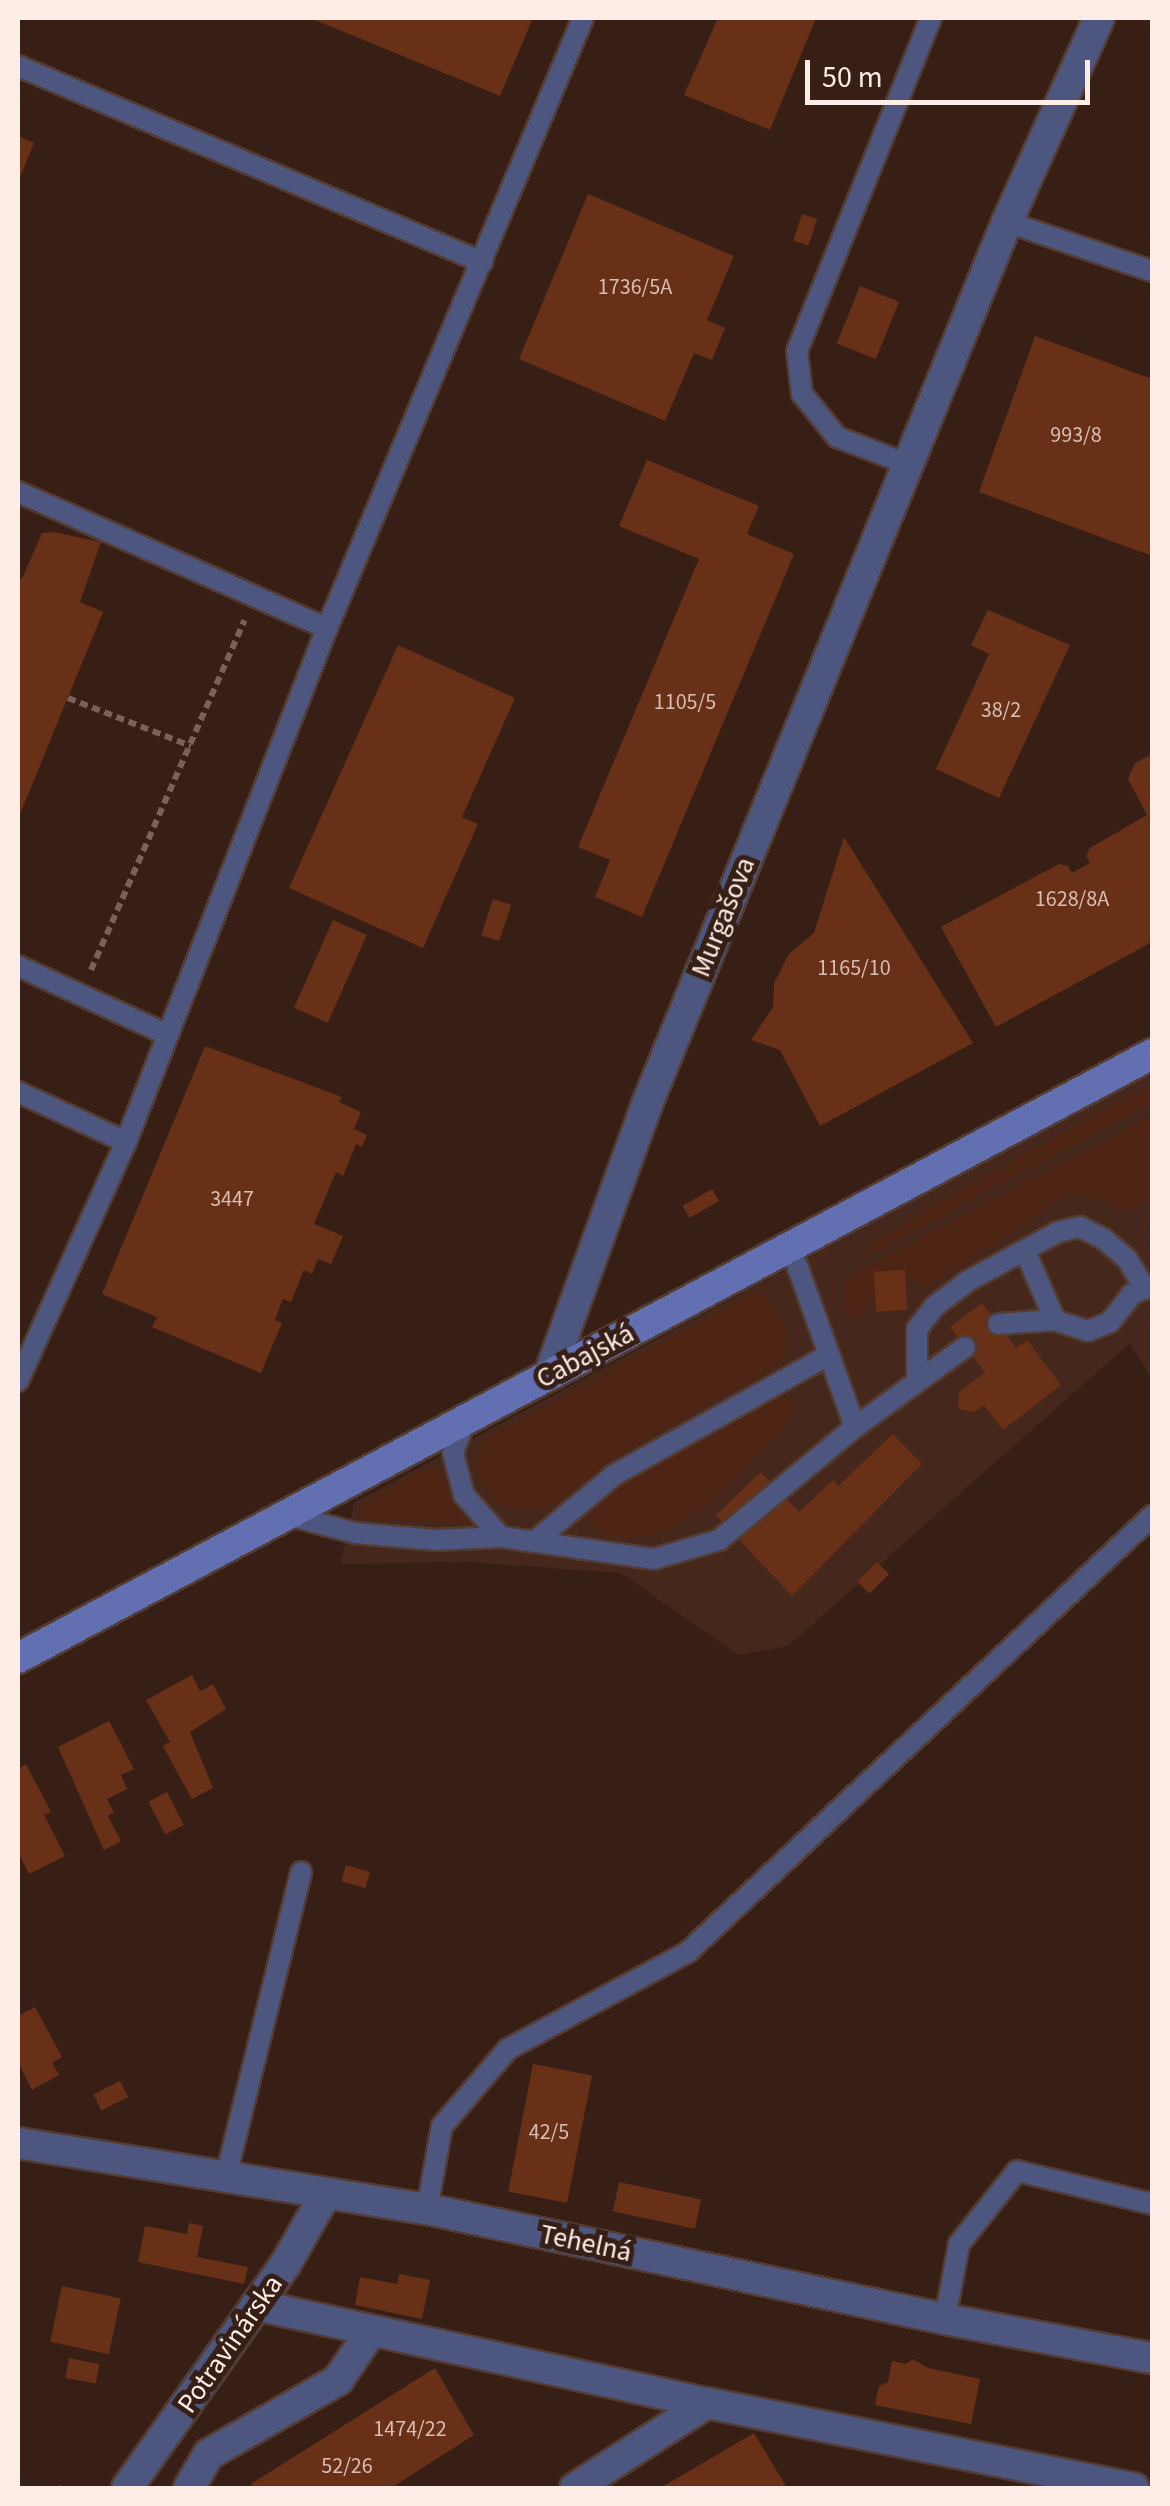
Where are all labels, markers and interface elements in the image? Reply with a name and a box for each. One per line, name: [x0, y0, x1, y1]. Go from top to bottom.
scale bar: [810, 40, 1095, 102]
text: 50 m: [822, 56, 883, 99]
house number: 1736/5A: [598, 275, 672, 301]
house number: 993/8: [1050, 423, 1102, 449]
house number: 1105/5: [654, 690, 716, 716]
house number: 38/2: [981, 698, 1021, 724]
street label: Murgašova: [684, 852, 762, 982]
house number: 1628/8A: [1035, 887, 1109, 913]
house number: 1165/10: [817, 956, 891, 982]
house number: 3447: [210, 1187, 254, 1213]
street label: Cabajská: [530, 1316, 640, 1396]
house number: 42/5: [529, 2120, 569, 2146]
street label: Tehelná: [537, 2217, 635, 2269]
street label: Potravinárska: [170, 2268, 290, 2420]
house number: 1474/22: [373, 2417, 447, 2443]
house number: 52/26: [321, 2454, 373, 2480]

